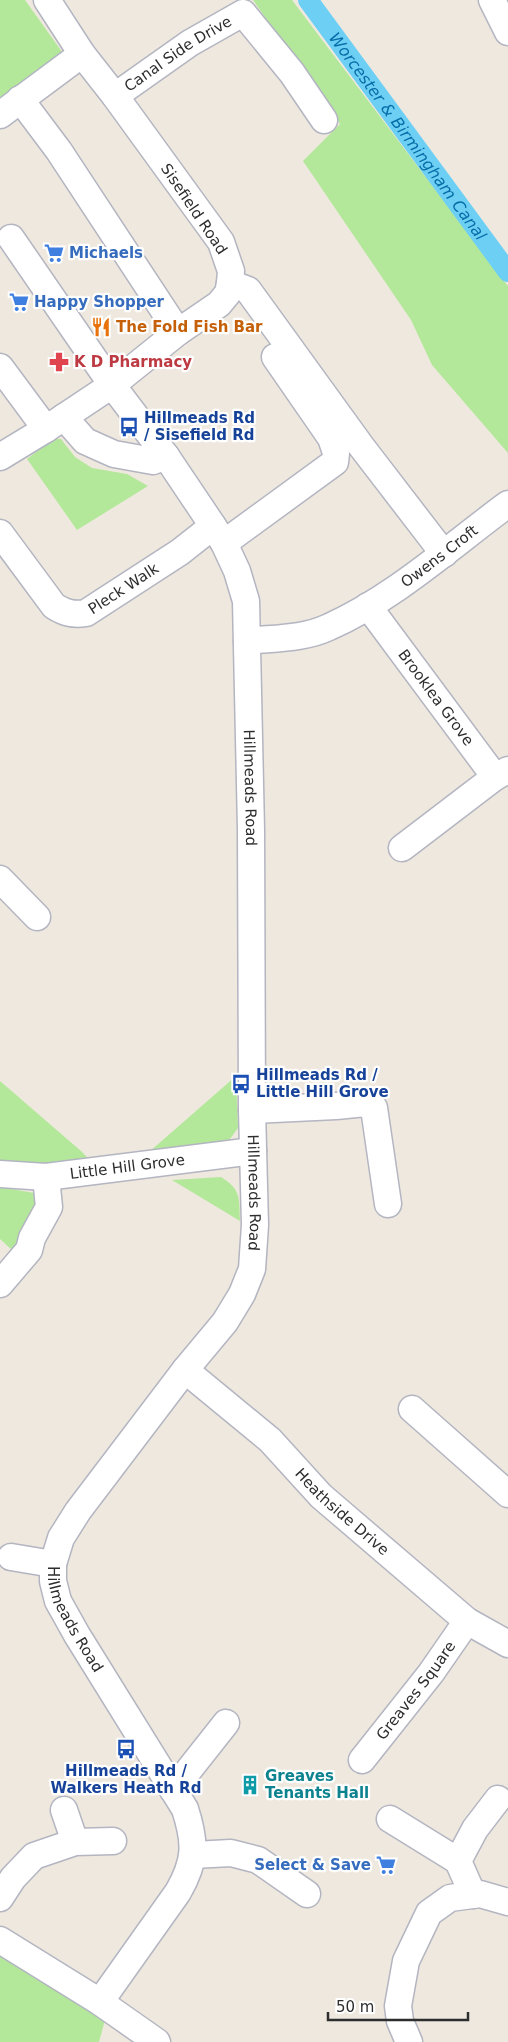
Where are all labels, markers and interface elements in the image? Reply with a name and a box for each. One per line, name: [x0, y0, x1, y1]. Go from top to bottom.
street label: Canal Side Drive: [121, 12, 235, 95]
water label: Worcester & Birmingham Canal: [326, 29, 491, 244]
street label: Sisefield Road: [157, 160, 231, 258]
supermarket icon: Michaels: [43, 242, 65, 264]
place label: Michaels: [69, 244, 143, 262]
supermarket icon: Happy Shopper: [8, 291, 30, 313]
place label: Happy Shopper: [34, 293, 165, 311]
restaurant icon: The Fold Fish Bar: [90, 316, 112, 338]
place label: The Fold Fish Bar: [116, 318, 263, 336]
pharmacy icon: K D Pharmacy: [48, 351, 70, 373]
place label: K D Pharmacy: [74, 353, 192, 371]
place label: Hillmeads Rd / Sisefield Rd: [144, 409, 255, 444]
bus stop icon: Hillmeads Rd / Sisefield Rd: [118, 416, 140, 438]
street label: Owens Croft: [397, 521, 482, 591]
street label: Pleck Walk: [85, 559, 162, 618]
street label: Brooklea Grove: [394, 646, 478, 749]
street label: Hillmeads Road: [240, 729, 260, 846]
place label: Hillmeads Rd / Little Hill Grove: [256, 1066, 389, 1101]
bus stop icon: Hillmeads Rd / Little Hill Grove: [230, 1073, 252, 1095]
street label: Hillmeads Road: [244, 1134, 264, 1251]
street label: Little Hill Grove: [69, 1151, 186, 1183]
street label: Heathside Drive: [291, 1465, 393, 1559]
street label: Hillmeads Road: [44, 1566, 107, 1675]
street label: Greaves Square: [373, 1638, 459, 1743]
bus stop icon: Hillmeads Rd / Walkers Heath Rd: [115, 1738, 137, 1760]
place label: Hillmeads Rd / Walkers Heath Rd: [51, 1762, 201, 1797]
place label: Greaves Tenants Hall: [265, 1767, 369, 1802]
building icon: Greaves Tenants Hall: [239, 1774, 261, 1796]
supermarket icon: Select & Save: [375, 1854, 397, 1876]
place label: Select & Save: [254, 1856, 371, 1874]
scale bar: [328, 1990, 468, 2022]
text: 50 m: [336, 1998, 374, 2016]

